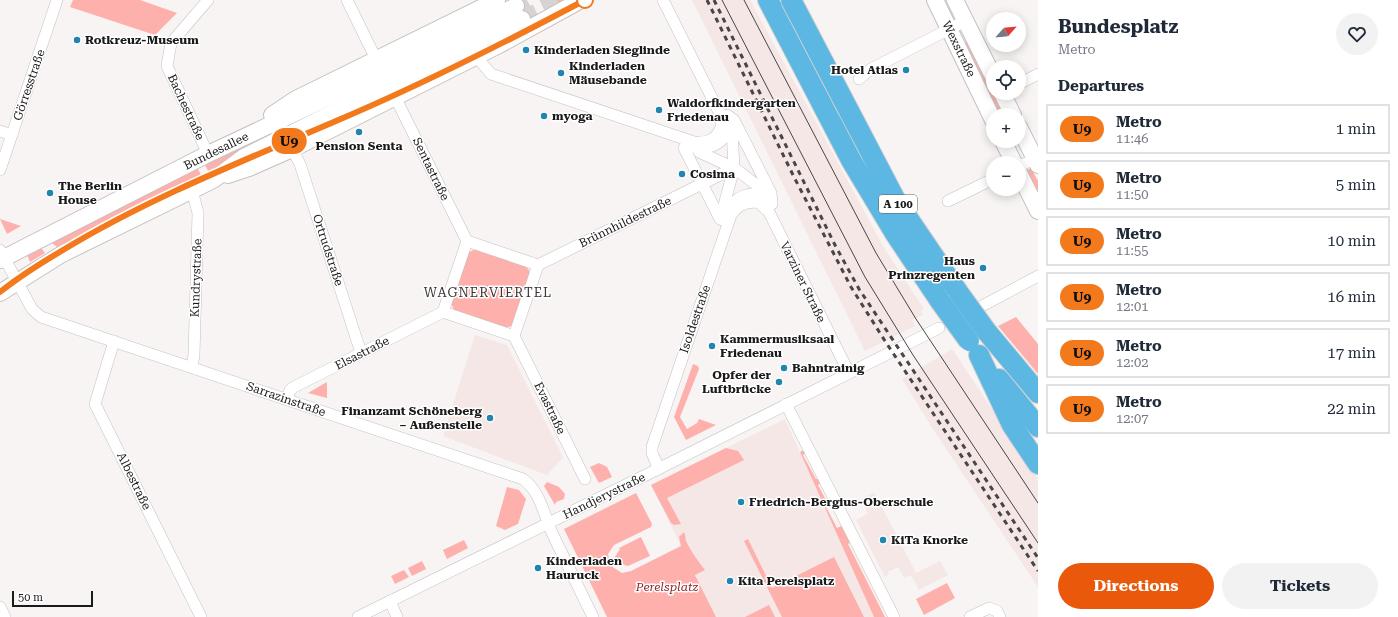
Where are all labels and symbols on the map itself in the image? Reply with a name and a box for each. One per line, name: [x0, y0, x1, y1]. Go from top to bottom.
unlabelled marker: [576, 0, 594, 9]
north arrow: [986, 12, 1026, 52]
street label: Wexstraße: [939, 19, 979, 80]
place label: Rotkreuz-Museum: [85, 33, 199, 47]
marker: Rotkreuz-Museum: [72, 35, 82, 45]
place label: Kinderladen Sieglinde: [534, 43, 670, 57]
marker: Kinderladen Sieglinde: [521, 45, 531, 55]
street label: Görresstraße: [10, 47, 48, 122]
place label: Kinderladen Mäusebande: [569, 59, 647, 87]
place label: Hotel Atlas: [831, 63, 898, 77]
marker: Hotel Atlas: [901, 65, 911, 75]
marker: Kinderladen Mäusebande: [556, 68, 566, 78]
street label: Bachestraße: [165, 72, 208, 142]
place label: Waldorfkindergarten Friedenau: [667, 96, 796, 124]
marker: Waldorfkindergarten Friedenau: [654, 105, 664, 115]
place label: myoga: [552, 109, 592, 123]
marker: myoga: [539, 111, 549, 121]
marker: Pension Senta: [354, 127, 364, 137]
line badge: U9: [271, 128, 307, 154]
street label: Bundesallee: [181, 129, 251, 173]
street label: Sentastraße: [410, 135, 452, 203]
place label: Pension Senta: [316, 139, 402, 153]
place label: Cosima: [690, 167, 735, 181]
marker: Cosima: [677, 169, 687, 179]
place label: The Berlin House: [58, 179, 122, 207]
marker: The Berlin House: [45, 188, 55, 198]
street label: Brünnhildestraße: [577, 193, 674, 250]
road number: A 100: [879, 195, 917, 213]
street label: Ortrudstraße: [310, 212, 346, 288]
street label: Kundrystraße: [188, 238, 204, 318]
street label: Varziner Straße: [777, 239, 829, 325]
place label: Haus Prinzregenten: [888, 254, 975, 282]
marker: Haus Prinzregenten: [978, 263, 988, 273]
street label: Isoldestraße: [677, 283, 713, 355]
district label: WAGNERVIERTEL: [424, 285, 552, 300]
place label: Kammermusiksaal Friedenau: [720, 332, 834, 360]
street label: Elsastraße: [332, 333, 392, 373]
marker: Kammermusiksaal Friedenau: [707, 341, 717, 351]
place label: Bahntrainig: [792, 361, 865, 375]
marker: Bahntrainig: [779, 363, 789, 373]
place label: Opfer der Luftbrücke: [702, 368, 772, 396]
marker: Opfer der Luftbrücke: [774, 377, 784, 387]
street label: Sarrazinstraße: [244, 379, 328, 419]
street label: Evastraße: [531, 380, 569, 437]
place label: Finanzamt Schöneberg – Außenstelle: [341, 404, 483, 432]
marker: Finanzamt Schöneberg – Außenstelle: [485, 413, 495, 423]
street label: Albestraße: [114, 450, 154, 512]
street label: Handjerystraße: [561, 470, 648, 522]
place label: Friedrich-Bergius-Oberschule: [749, 495, 933, 509]
marker: Friedrich-Bergius-Oberschule: [736, 497, 746, 507]
place label: KiTa Knorke: [891, 533, 968, 547]
marker: KiTa Knorke: [878, 535, 888, 545]
place label: Kinderladen Hauruck: [546, 554, 622, 582]
marker: Kinderladen Hauruck: [533, 563, 543, 573]
place label: Kita Perelsplatz: [738, 574, 834, 588]
marker: Kita Perelsplatz: [725, 576, 735, 586]
park label: Perelsplatz: [635, 580, 698, 594]
scale bar: [12, 589, 93, 608]

